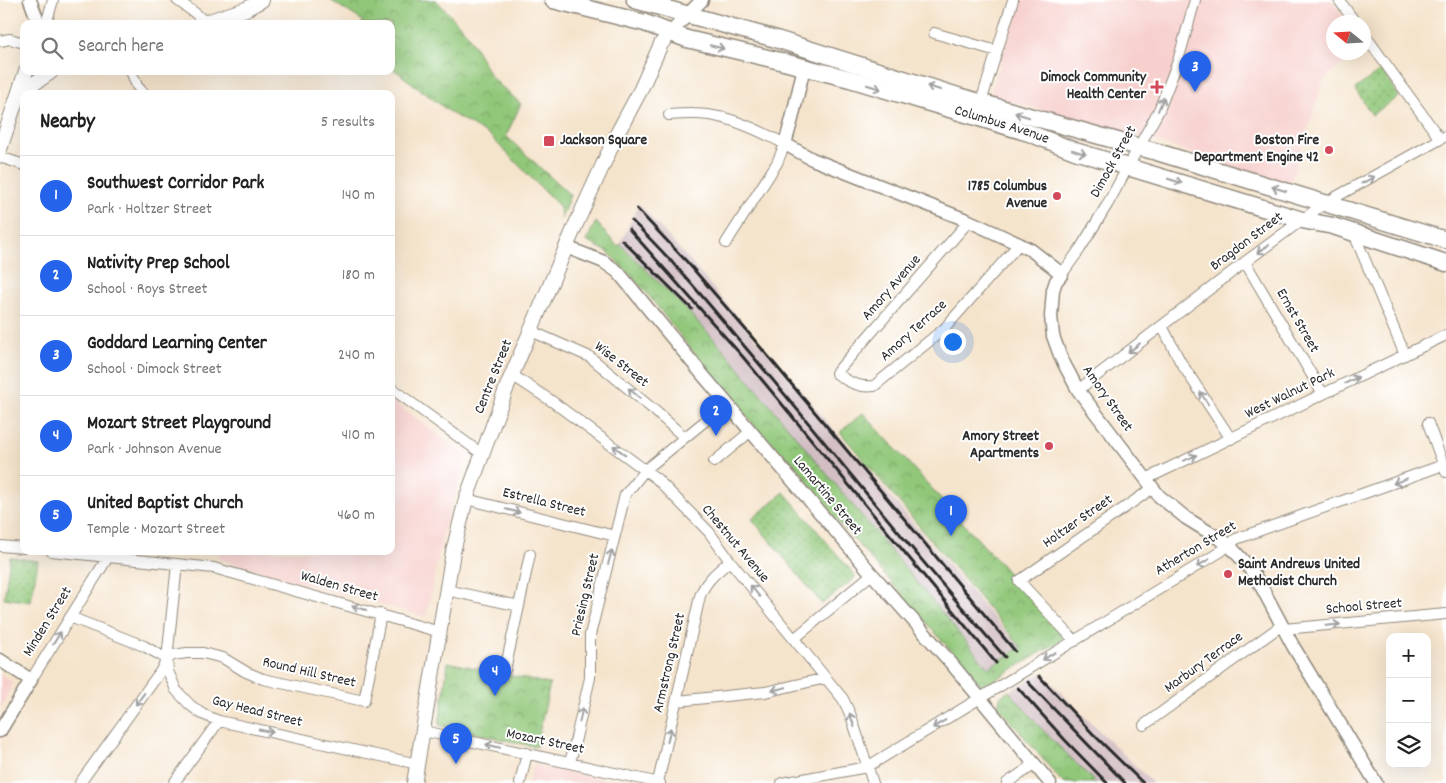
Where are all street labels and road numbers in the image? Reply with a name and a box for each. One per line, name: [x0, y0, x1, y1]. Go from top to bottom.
street label: Columbus Avenue: [951, 100, 1053, 151]
street label: Dimock Street: [1085, 121, 1143, 202]
street label: Bragdon Street: [1206, 207, 1289, 277]
street label: Amory Avenue: [857, 250, 927, 326]
street label: Ernst Street: [1270, 285, 1325, 358]
street label: Amory Terrace: [876, 295, 953, 367]
street label: Centre Street: [469, 336, 519, 418]
street label: Wise Street: [589, 337, 653, 394]
street label: Amory Street: [1076, 361, 1138, 437]
street label: West Walnut Park: [1241, 363, 1339, 425]
street label: Lamartine Street: [787, 451, 867, 541]
street label: Estrella Street: [500, 482, 588, 524]
street label: Holtzer Street: [1038, 489, 1118, 554]
street label: Chestnut Avenue: [696, 500, 775, 588]
street label: Atherton Street: [1151, 516, 1241, 582]
street label: Priesing Street: [566, 551, 606, 638]
street label: Walden Street: [298, 565, 381, 609]
street label: Minden Street: [18, 582, 78, 661]
street label: School Street: [1325, 593, 1403, 621]
street label: Armstrong Street: [648, 611, 692, 715]
street label: Marbury Terrace: [1160, 627, 1248, 699]
street label: Round Hill Street: [260, 652, 358, 695]
street label: Gay Head Street: [210, 690, 305, 734]
street label: Mozart Street: [504, 723, 586, 761]

